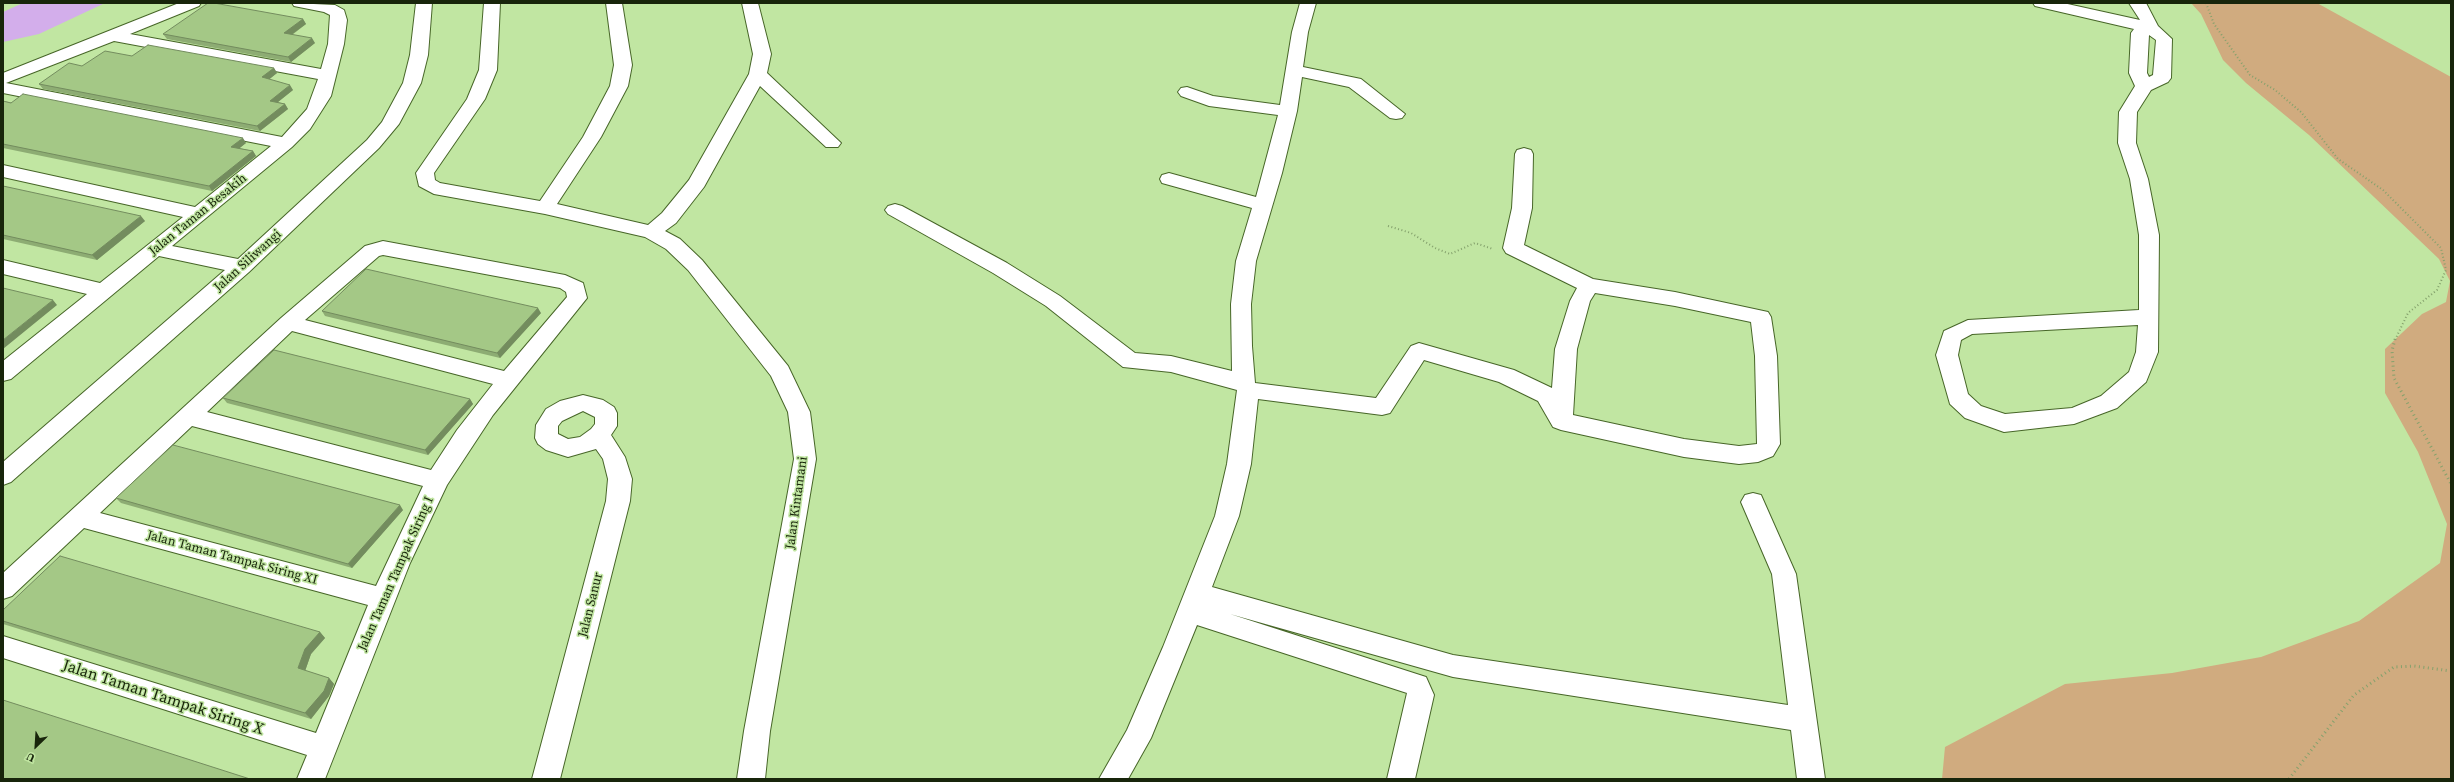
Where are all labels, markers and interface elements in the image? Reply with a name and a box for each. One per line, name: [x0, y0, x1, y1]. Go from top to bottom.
street label: Jalan Taman Besakih: [146, 171, 250, 259]
street label: Jalan Siliwangi: [211, 227, 285, 295]
street label: Jalan Kintamani: [783, 456, 811, 550]
street label: Jalan Taman Tampak Siring I: [355, 494, 437, 654]
street label: Jalan Taman Tampak Siring XI: [145, 528, 319, 588]
street label: Jalan Sanur: [575, 571, 607, 639]
street label: Jalan Taman Tampak Siring X: [60, 656, 266, 740]
north arrow: [16, 726, 56, 766]
text: U: [24, 749, 38, 766]

